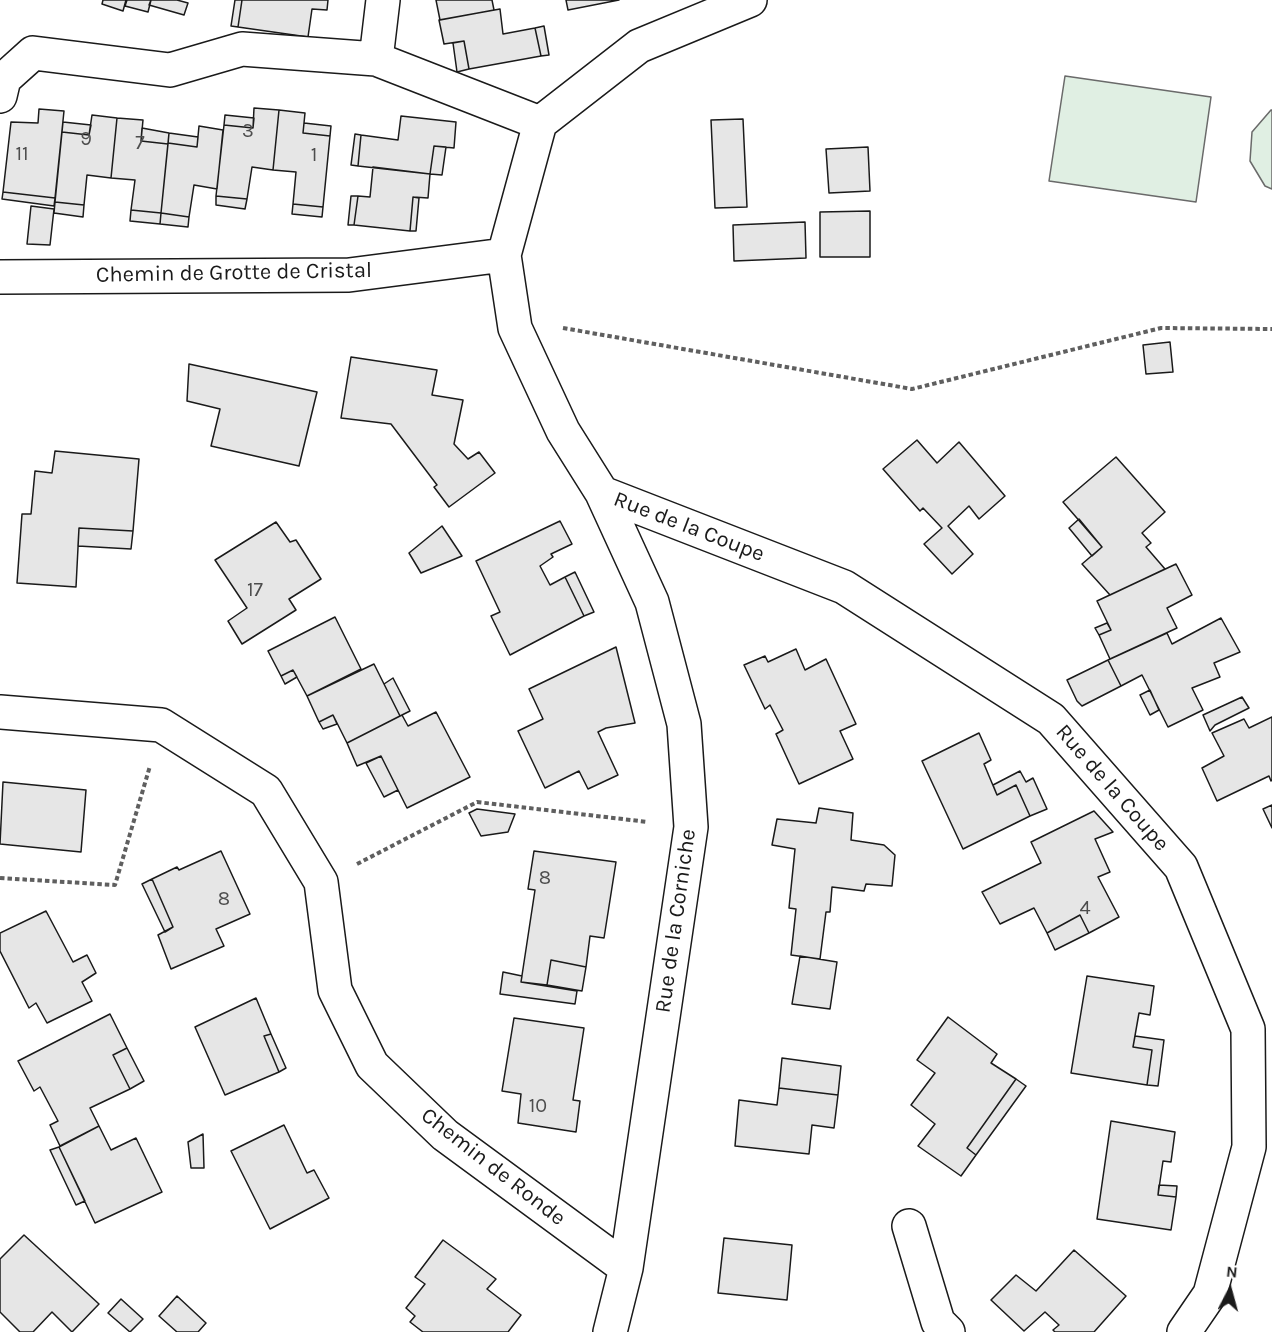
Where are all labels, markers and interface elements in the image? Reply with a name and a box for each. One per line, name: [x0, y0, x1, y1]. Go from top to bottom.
house number: 3: [242, 119, 254, 143]
house number: 9: [80, 127, 92, 151]
house number: 7: [135, 131, 145, 155]
house number: 11: [15, 142, 29, 166]
house number: 1: [311, 143, 317, 167]
street label: Chemin de Grotte de Cristal: [96, 257, 372, 289]
street label: Rue de la Coupe: [610, 486, 768, 568]
house number: 17: [247, 578, 263, 602]
street label: Rue de la Coupe: [1050, 719, 1174, 857]
street label: Rue de la Corniche: [650, 827, 702, 1015]
house number: 8: [539, 866, 551, 890]
house number: 8: [218, 887, 230, 911]
house number: 4: [1079, 896, 1091, 920]
house number: 10: [529, 1094, 547, 1118]
street label: Chemin de Ronde: [415, 1102, 571, 1232]
north arrow: [1200, 1260, 1260, 1320]
text: N: [1225, 1262, 1239, 1282]

